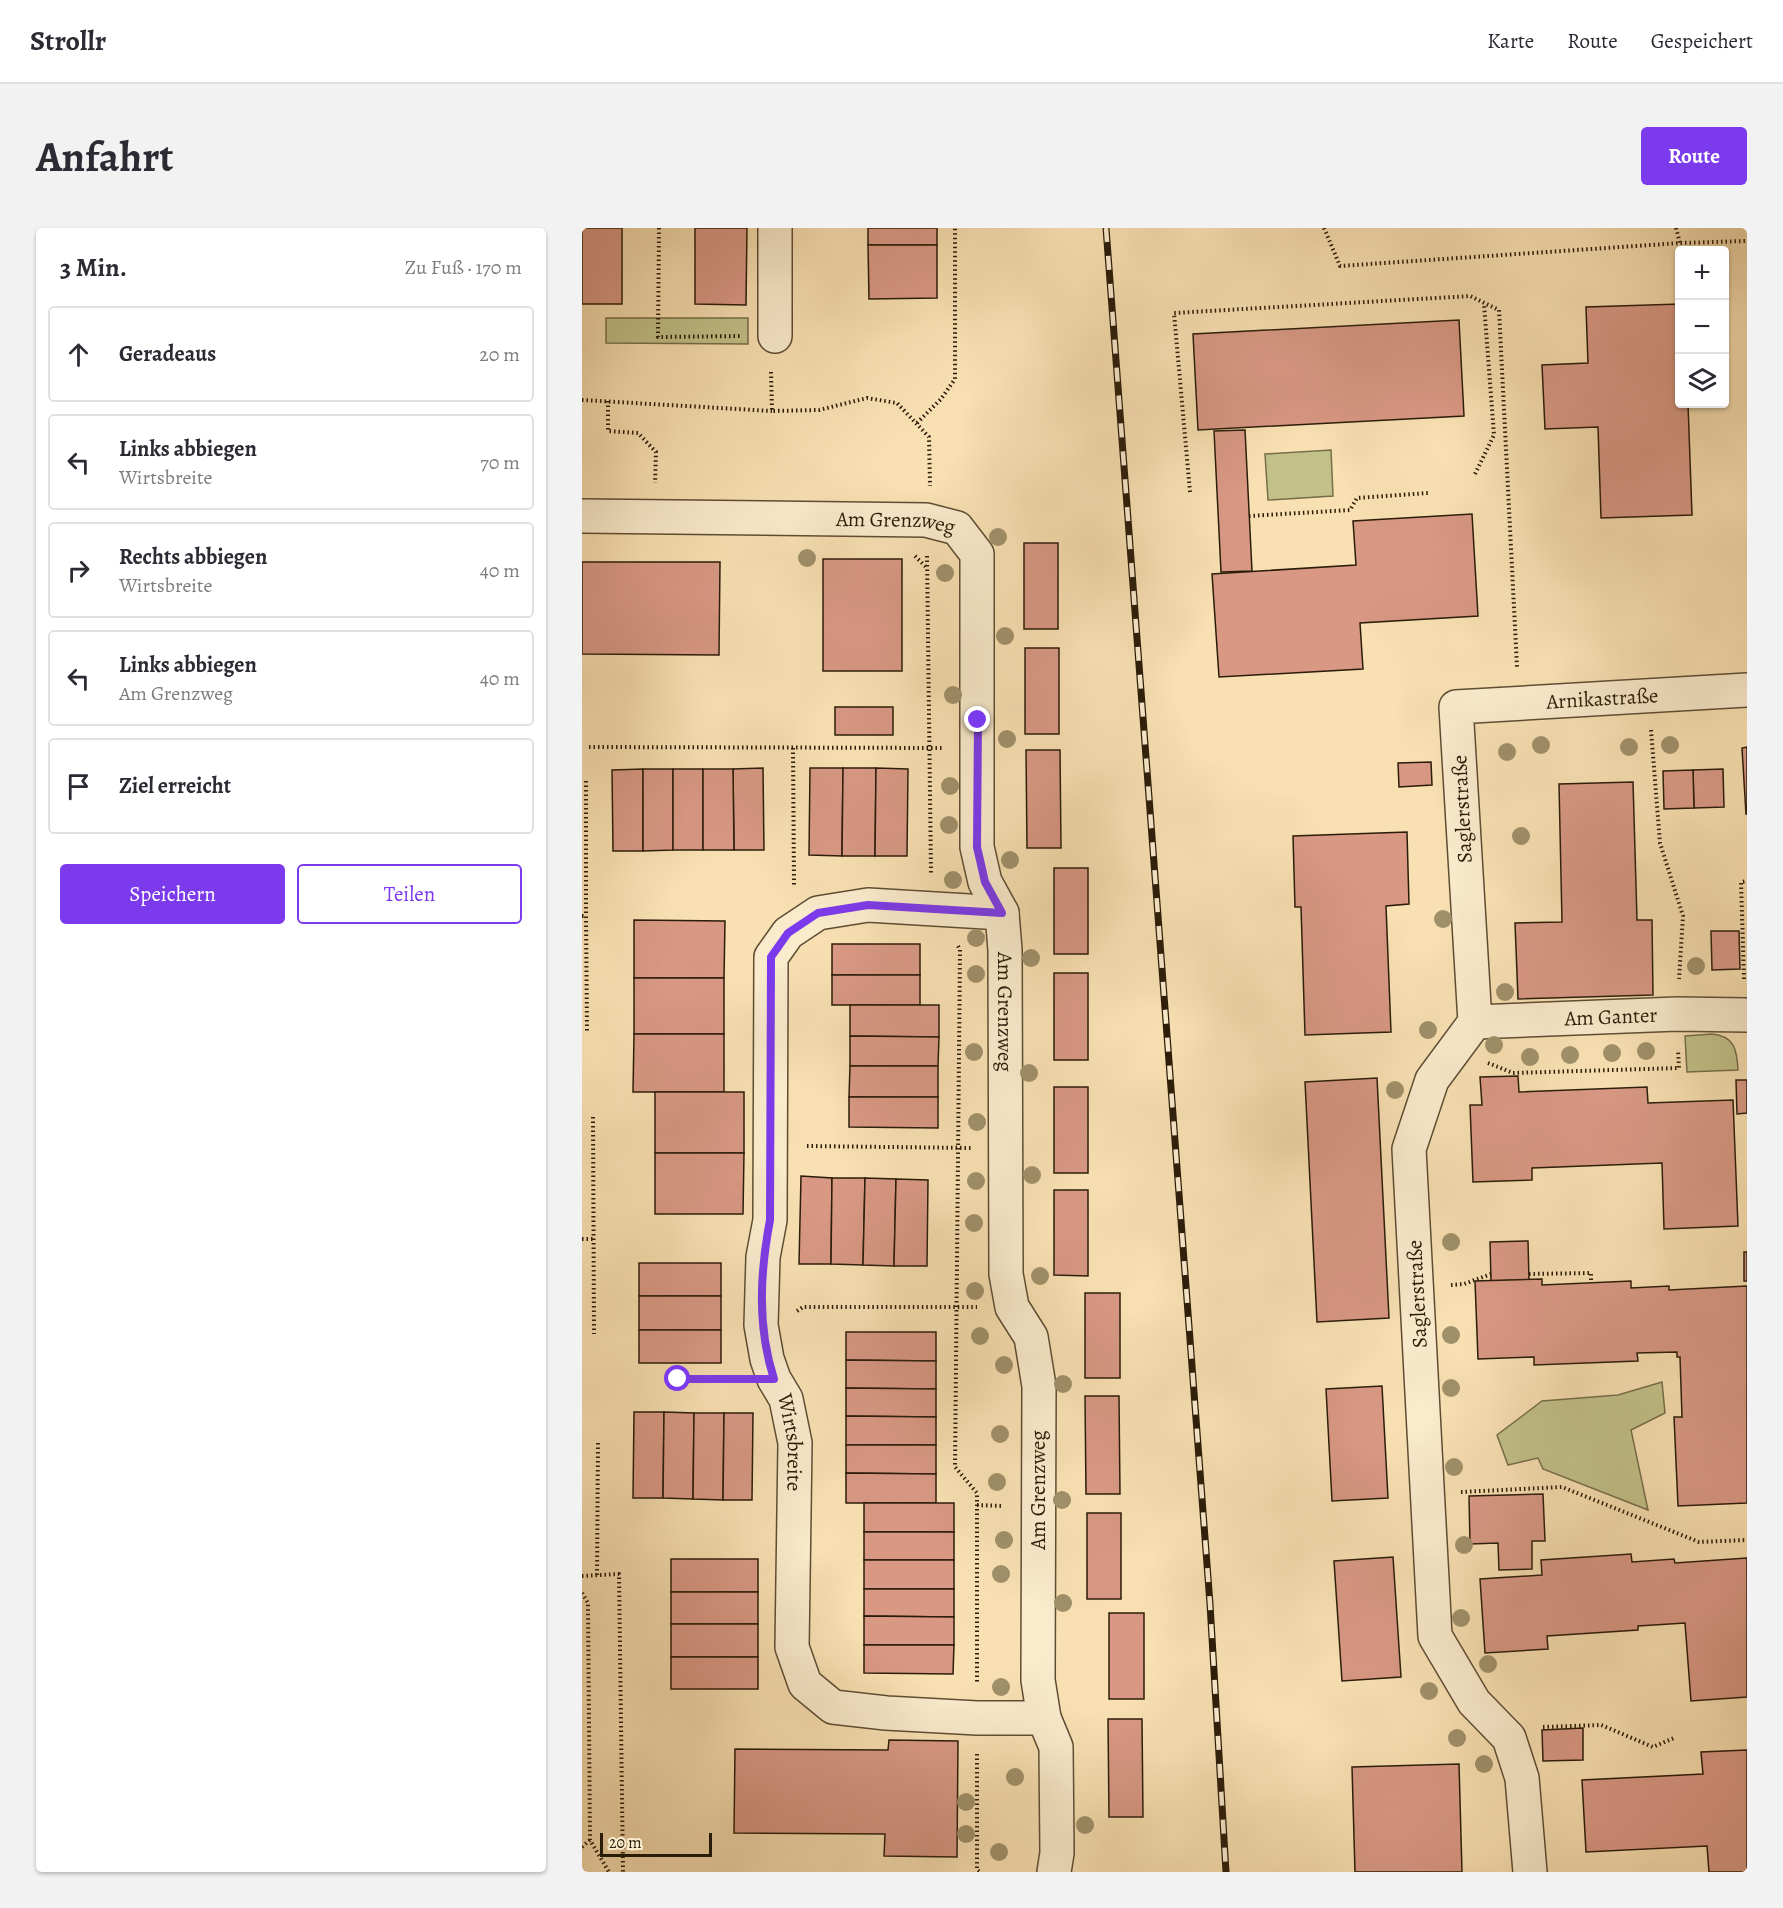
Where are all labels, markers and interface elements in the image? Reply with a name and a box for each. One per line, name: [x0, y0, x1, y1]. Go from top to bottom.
text: Strollr: [30, 22, 106, 60]
text: Karte: [1487, 27, 1534, 55]
text: Route: [1567, 27, 1618, 55]
text: Gespeichert: [1651, 27, 1753, 55]
button: Route: [1641, 127, 1747, 185]
text: Anfahrt: [36, 128, 173, 185]
map controls: [1675, 246, 1729, 408]
button: +: [1675, 246, 1729, 300]
text: 3 Min.: [60, 250, 127, 285]
text: Zu Fuß · 170 m: [405, 254, 522, 281]
button: −: [1675, 300, 1729, 354]
icon: ahead: [62, 338, 95, 371]
text: Geradeaus: [119, 339, 216, 369]
text: 20 m: [479, 341, 520, 368]
button: layers: [1675, 354, 1729, 408]
text: Links abbiegen: [119, 434, 257, 464]
icon: left: [62, 446, 95, 479]
text: 70 m: [480, 449, 520, 476]
text: Wirtsbreite: [119, 464, 213, 491]
street label: Am Grenzweg: [835, 505, 959, 541]
text: Rechts abbiegen: [119, 542, 267, 572]
icon: right: [62, 554, 95, 587]
text: 40 m: [480, 557, 520, 584]
text: Wirtsbreite: [119, 572, 213, 599]
text: Links abbiegen: [119, 650, 257, 680]
icon: left: [62, 662, 95, 695]
text: 40 m: [480, 665, 520, 692]
text: Am Grenzweg: [119, 680, 233, 707]
street label: Arnikastraße: [1545, 681, 1659, 716]
route end: [964, 706, 990, 732]
street label: Saglerstraße: [1445, 754, 1479, 864]
icon: arrive: [62, 770, 95, 803]
text: Ziel erreicht: [119, 771, 231, 801]
button: Speichern: [60, 864, 285, 924]
button: Teilen: [297, 864, 522, 924]
street label: Am Grenzweg: [991, 951, 1019, 1072]
street label: Am Ganter: [1563, 1001, 1658, 1032]
street label: Saglerstraße: [1400, 1239, 1434, 1349]
route start: [664, 1365, 690, 1391]
street label: Wirtsbreite: [771, 1390, 809, 1491]
street label: Am Grenzweg: [1024, 1430, 1052, 1551]
scale bar: [600, 1830, 712, 1858]
text: 20 m: [609, 1832, 642, 1854]

